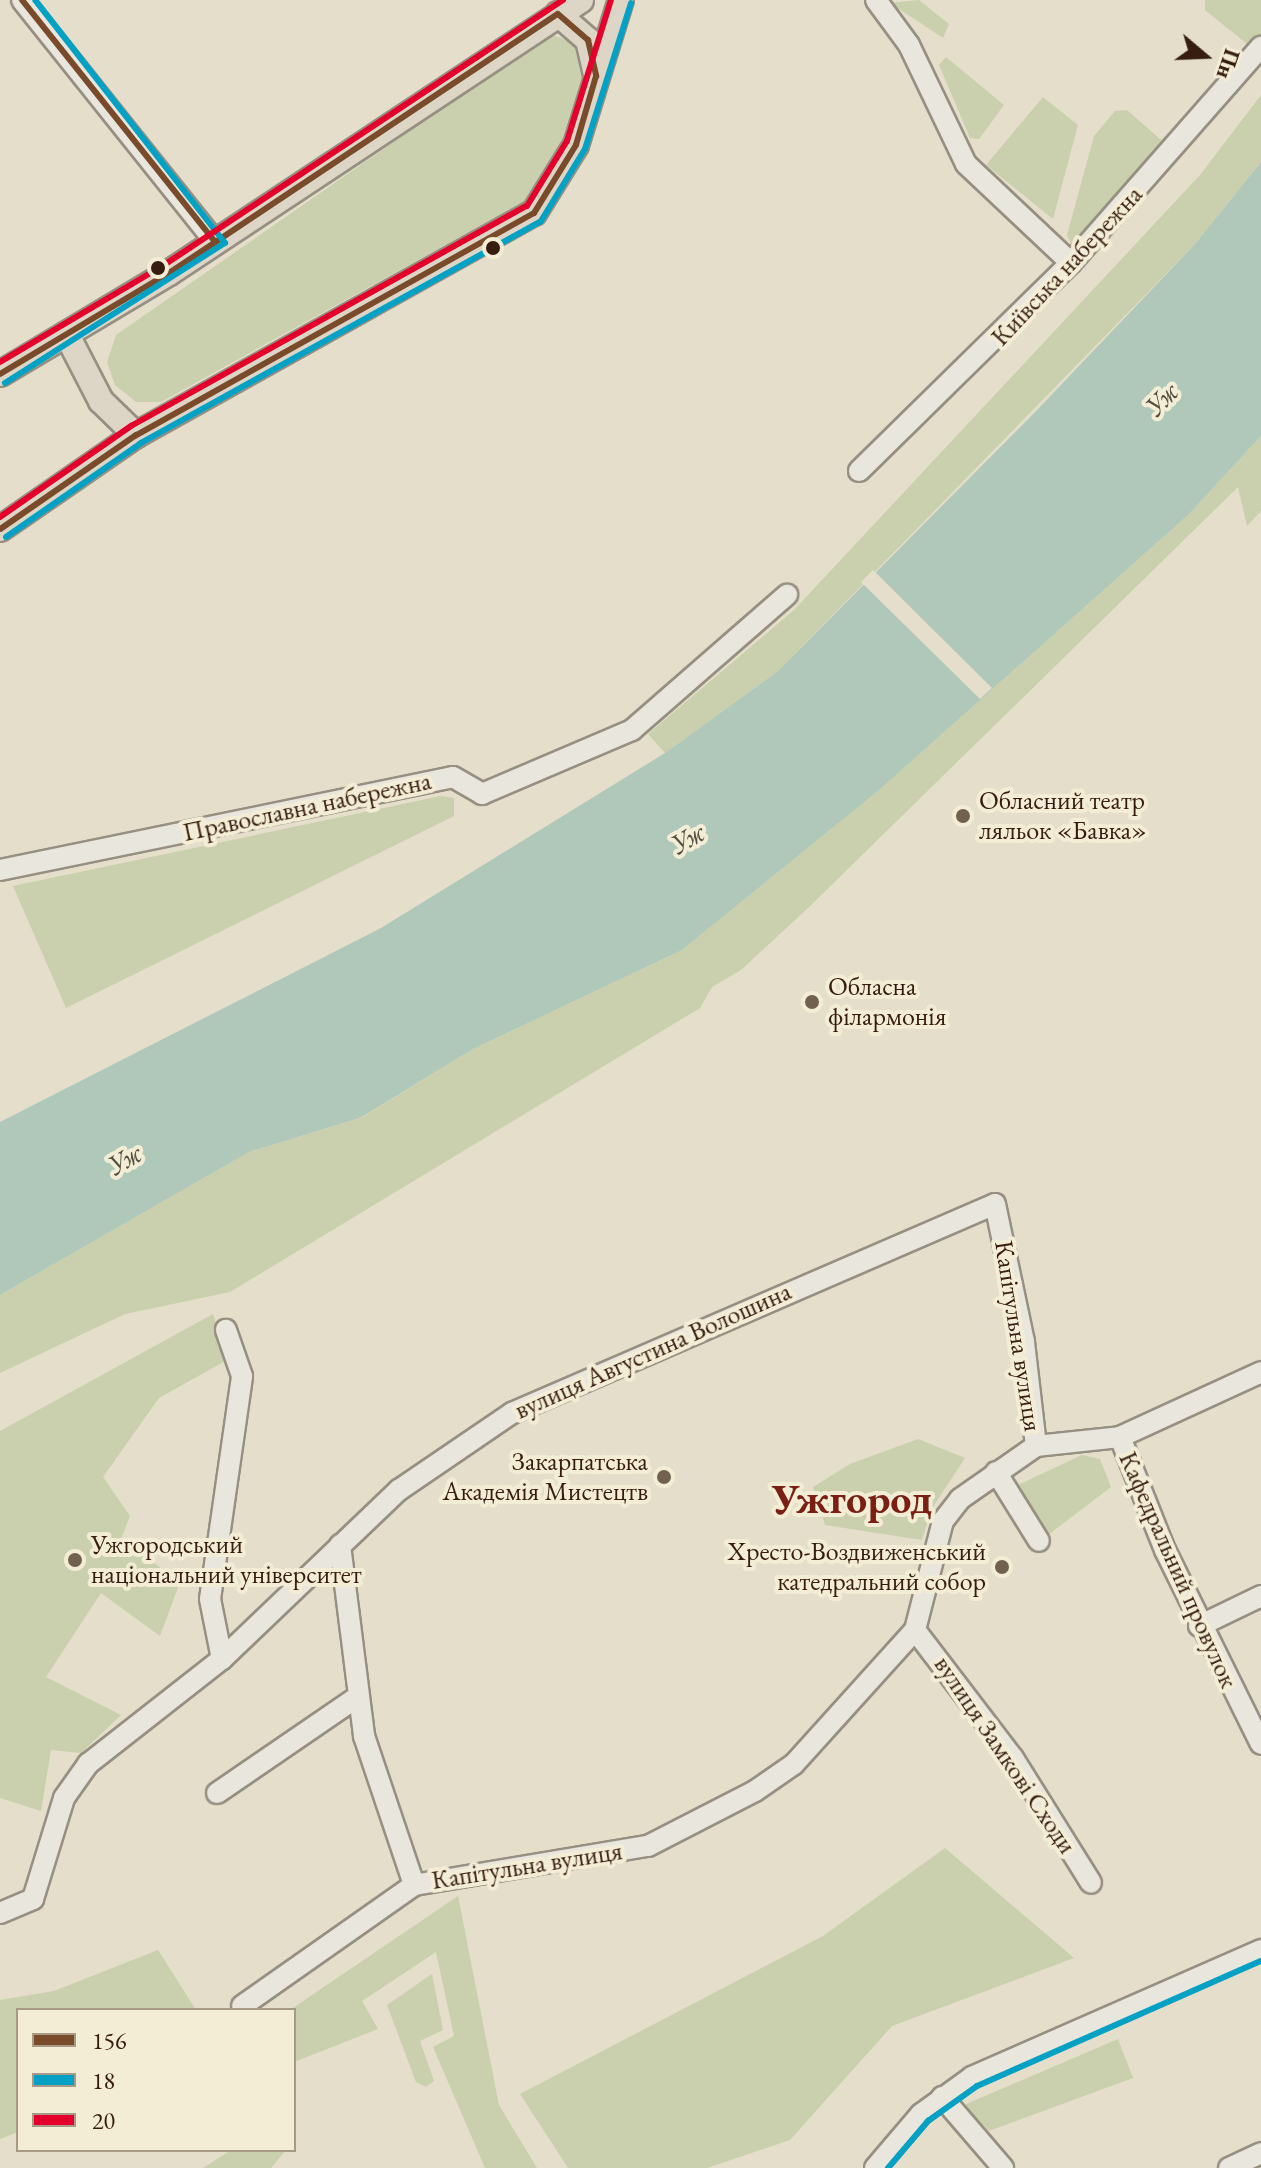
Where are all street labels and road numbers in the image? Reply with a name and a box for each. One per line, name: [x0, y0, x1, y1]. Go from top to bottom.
street label: Київська набережна: [985, 179, 1149, 353]
street label: Православна набережна: [180, 765, 434, 849]
street label: Капітульна вулиця: [988, 1238, 1048, 1434]
street label: вулиця Августина Волошина: [510, 1276, 796, 1426]
street label: Кафедральний провулок: [1112, 1447, 1244, 1693]
street label: вулиця Замкові Сходи: [927, 1650, 1083, 1860]
street label: Капітульна вулиця: [429, 1836, 625, 1896]

